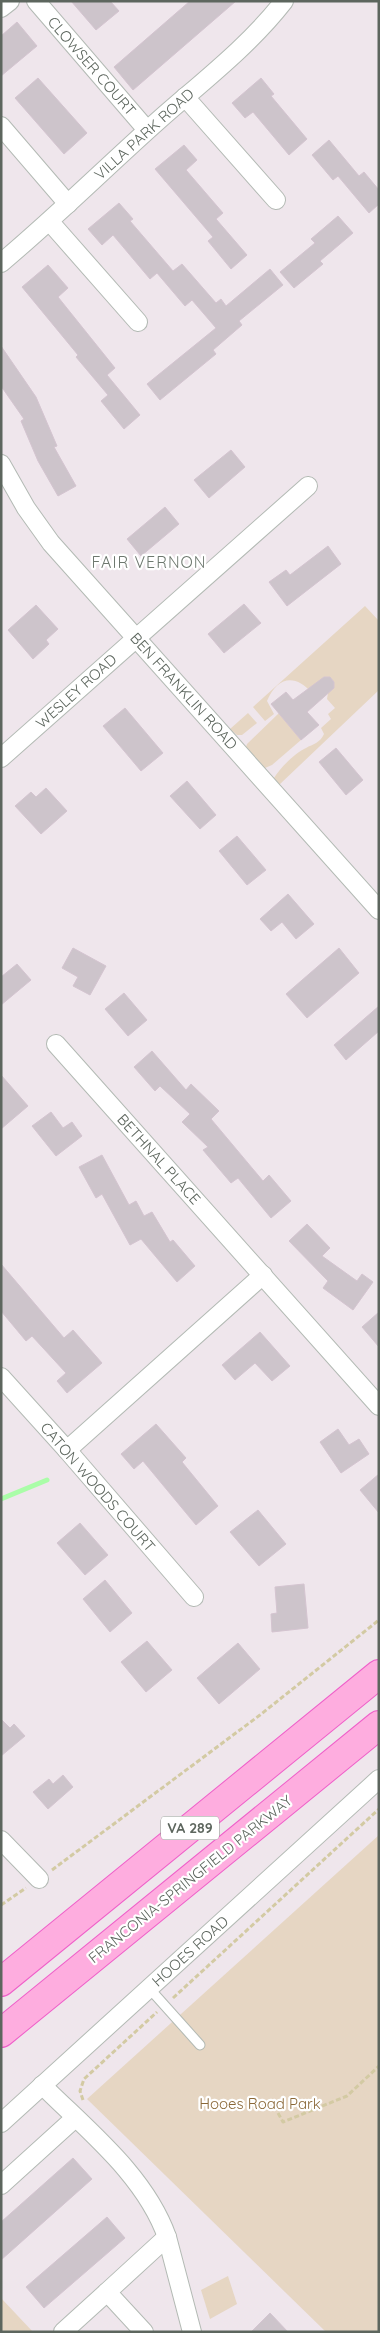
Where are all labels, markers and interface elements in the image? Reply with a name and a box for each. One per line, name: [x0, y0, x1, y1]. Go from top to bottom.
street label: CLOWSER COURT: [44, 12, 140, 120]
street label: VILLA PARK ROAD: [90, 84, 198, 184]
district label: FAIR VERNON: [92, 552, 206, 572]
street label: BEN FRANKLIN ROAD: [126, 628, 242, 754]
street label: WESLEY ROAD: [32, 650, 120, 732]
street label: BETHNAL PLACE: [113, 1110, 205, 1208]
street label: CATON WOODS COURT: [37, 1418, 159, 1556]
street label: FRANCONIA-SPRINGFIELD PARKWAY: [84, 1791, 296, 1967]
road number: VA 289: [161, 1816, 219, 1840]
street label: HOOES ROAD: [148, 1911, 232, 1990]
park label: Hooes Road Park: [199, 2094, 321, 2113]

